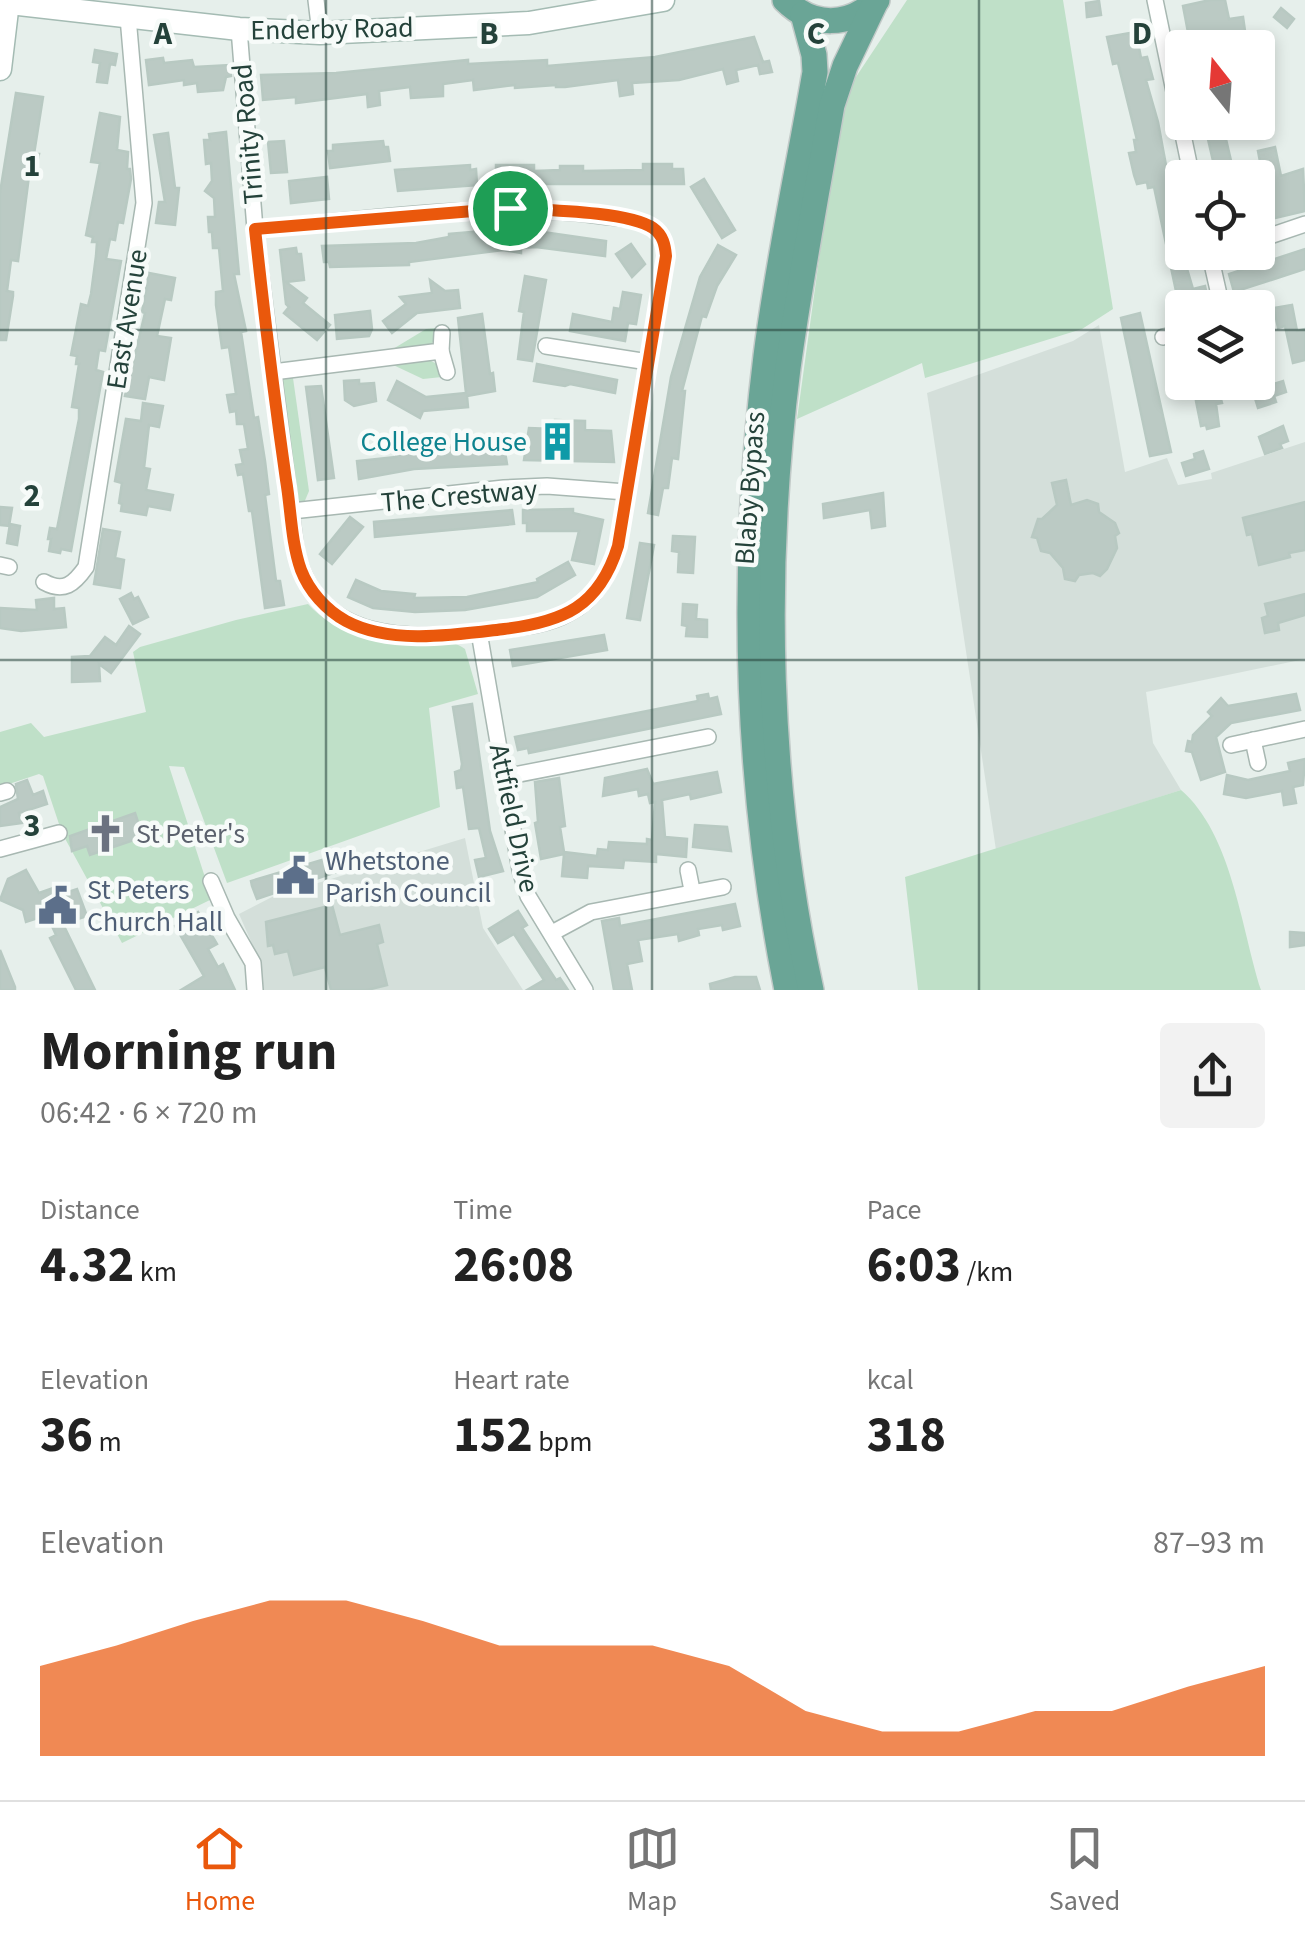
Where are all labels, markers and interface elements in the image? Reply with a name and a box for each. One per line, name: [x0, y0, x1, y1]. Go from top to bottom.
street label: Enderby Road: [250, 8, 414, 50]
text: A: [153, 11, 173, 57]
text: B: [479, 11, 499, 57]
text: C: [807, 11, 825, 57]
text: D: [1132, 11, 1152, 57]
north arrow: [1165, 30, 1275, 140]
map controls: [1165, 30, 1275, 400]
street label: Trinity Road: [222, 62, 274, 206]
text: 1: [24, 143, 40, 189]
button: locate: [1165, 160, 1275, 270]
pin: [468, 166, 553, 251]
icon: arrive: [483, 181, 538, 236]
street label: East Avenue: [96, 246, 158, 392]
button: layers: [1165, 290, 1275, 400]
street label: Blaby Bypass: [725, 410, 775, 566]
building icon: College House: [536, 420, 578, 462]
place label: College House: [360, 422, 527, 462]
street label: The Crestway: [379, 469, 539, 523]
text: 2: [24, 473, 40, 519]
street label: Attfield Drive: [479, 740, 549, 896]
text: 3: [24, 803, 40, 849]
church icon: St Peter's: [85, 812, 127, 854]
place label: St Peter's: [136, 814, 245, 854]
place label: Whetstone Parish Council: [325, 841, 491, 913]
public building icon: Whetstone Parish Council: [274, 855, 316, 897]
place label: St Peters Church Hall: [87, 870, 223, 942]
public building icon: St Peters Church Hall: [36, 884, 78, 926]
text: Morning run: [40, 1013, 337, 1091]
button: share: [1160, 1023, 1265, 1128]
text: 06:42 · 6 × 720 m: [40, 1090, 258, 1136]
text: Distance: [40, 1190, 140, 1230]
text: Time: [453, 1190, 512, 1230]
text: Pace: [867, 1190, 922, 1230]
text: 4.32: [40, 1230, 134, 1301]
text: 26:08: [453, 1230, 574, 1301]
text: 6:03: [867, 1230, 961, 1301]
text: km: [134, 1252, 177, 1292]
text: /km: [961, 1252, 1013, 1292]
text: Elevation: [40, 1360, 149, 1400]
text: Heart rate: [453, 1360, 570, 1400]
text: kcal: [867, 1360, 914, 1400]
text: 36: [40, 1400, 93, 1471]
text: 152: [453, 1400, 533, 1471]
text: 318: [867, 1400, 946, 1471]
text: m: [93, 1422, 122, 1462]
text: bpm: [533, 1422, 592, 1462]
text: Elevation: [40, 1520, 165, 1566]
text: 87–93 m: [1153, 1520, 1265, 1566]
tab: Home: [185, 1821, 255, 1921]
tab: Map: [625, 1821, 680, 1921]
tab: Saved: [1049, 1821, 1120, 1921]

